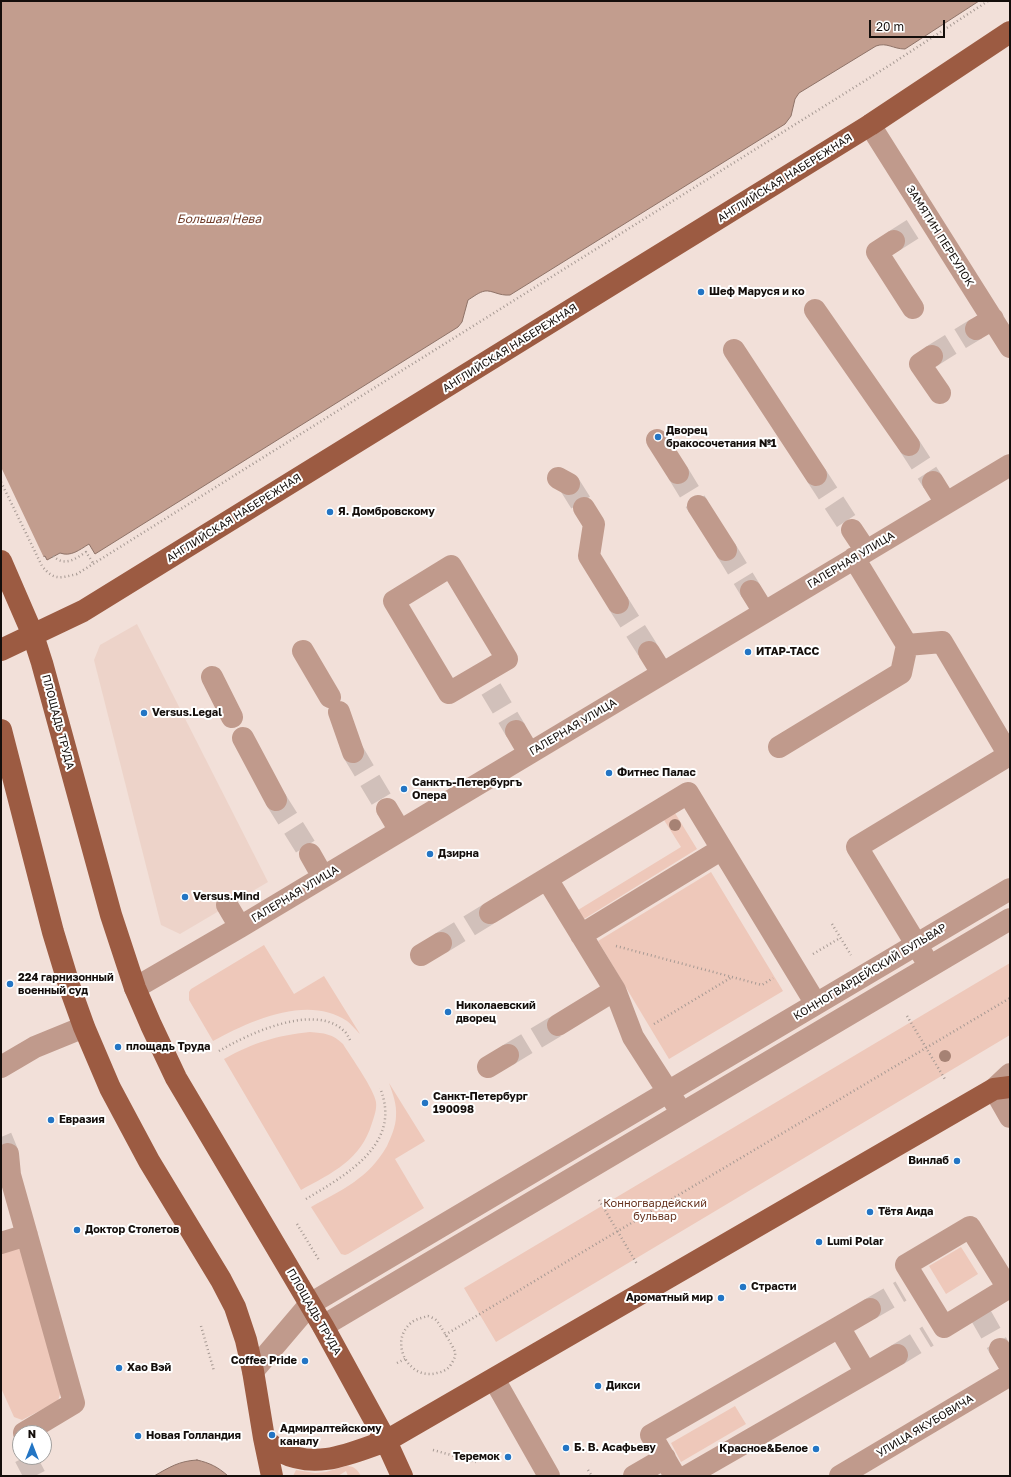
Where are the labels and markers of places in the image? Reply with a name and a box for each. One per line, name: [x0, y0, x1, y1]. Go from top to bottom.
place label: Шеф Маруся и ко: [709, 285, 805, 299]
marker: Шеф Маруся и ко: [696, 287, 706, 297]
place label: Дворец бракосочетания №1: [666, 424, 777, 450]
marker: Дворец бракосочетания №1: [653, 432, 663, 442]
place label: Я. Домбровскому: [338, 505, 435, 519]
marker: Я. Домбровскому: [325, 507, 335, 517]
place label: ИТАР-ТАСС: [756, 645, 819, 659]
marker: ИТАР-ТАСС: [743, 647, 753, 657]
place label: Versus.Legal: [152, 706, 222, 720]
marker: Versus.Legal: [139, 708, 149, 718]
place label: Фитнес Палас: [617, 766, 696, 780]
marker: Фитнес Палас: [604, 768, 614, 778]
place label: Санктъ-Петербургъ Опера: [412, 776, 522, 802]
marker: Санктъ-Петербургъ Опера: [399, 784, 409, 794]
place label: Дзирна: [438, 847, 479, 861]
marker: Дзирна: [425, 849, 435, 859]
place label: Versus.Mind: [193, 890, 260, 904]
marker: Versus.Mind: [180, 892, 190, 902]
place label: 224 гарнизонный военный суд: [18, 971, 114, 997]
marker: 224 гарнизонный военный суд: [5, 979, 15, 989]
place label: Николаевский дворец: [456, 999, 536, 1025]
marker: Николаевский дворец: [443, 1007, 453, 1017]
place label: площадь Труда: [126, 1040, 210, 1054]
marker: площадь Труда: [113, 1042, 123, 1052]
place label: Санкт-Петербург 190098: [433, 1090, 528, 1116]
marker: Санкт-Петербург 190098: [420, 1098, 430, 1108]
place label: Евразия: [59, 1113, 105, 1127]
marker: Евразия: [46, 1115, 56, 1125]
place label: Винлаб: [908, 1154, 949, 1168]
marker: Винлаб: [952, 1156, 962, 1166]
place label: Тётя Аида: [878, 1205, 933, 1219]
marker: Тётя Аида: [865, 1207, 875, 1217]
place label: Доктор Столетов: [85, 1223, 179, 1237]
marker: Доктор Столетов: [72, 1225, 82, 1235]
place label: Lumi Рolar: [827, 1235, 883, 1249]
marker: Lumi Рolar: [814, 1237, 824, 1247]
place label: Страсти: [751, 1280, 796, 1294]
marker: Страсти: [738, 1282, 748, 1292]
place label: Ароматный мир: [626, 1291, 713, 1305]
marker: Ароматный мир: [716, 1293, 726, 1303]
place label: Coffee Pride: [231, 1354, 297, 1368]
marker: Coffee Pride: [300, 1356, 310, 1366]
place label: Хао Вэй: [127, 1361, 171, 1375]
marker: Хао Вэй: [114, 1363, 124, 1373]
place label: Дикси: [606, 1379, 640, 1393]
marker: Дикси: [593, 1381, 603, 1391]
place label: Адмиралтейскому каналу: [280, 1422, 382, 1448]
place label: Новая Голландия: [146, 1429, 241, 1443]
marker: Адмиралтейскому каналу: [267, 1430, 277, 1440]
marker: Новая Голландия: [133, 1431, 143, 1441]
place label: Б. В. Асафьеву: [574, 1441, 656, 1455]
place label: Красное&Белое: [719, 1442, 808, 1456]
marker: Б. В. Асафьеву: [561, 1443, 571, 1453]
marker: Красное&Белое: [811, 1444, 821, 1454]
place label: Теремок: [453, 1450, 500, 1464]
marker: Теремок: [503, 1452, 513, 1462]

